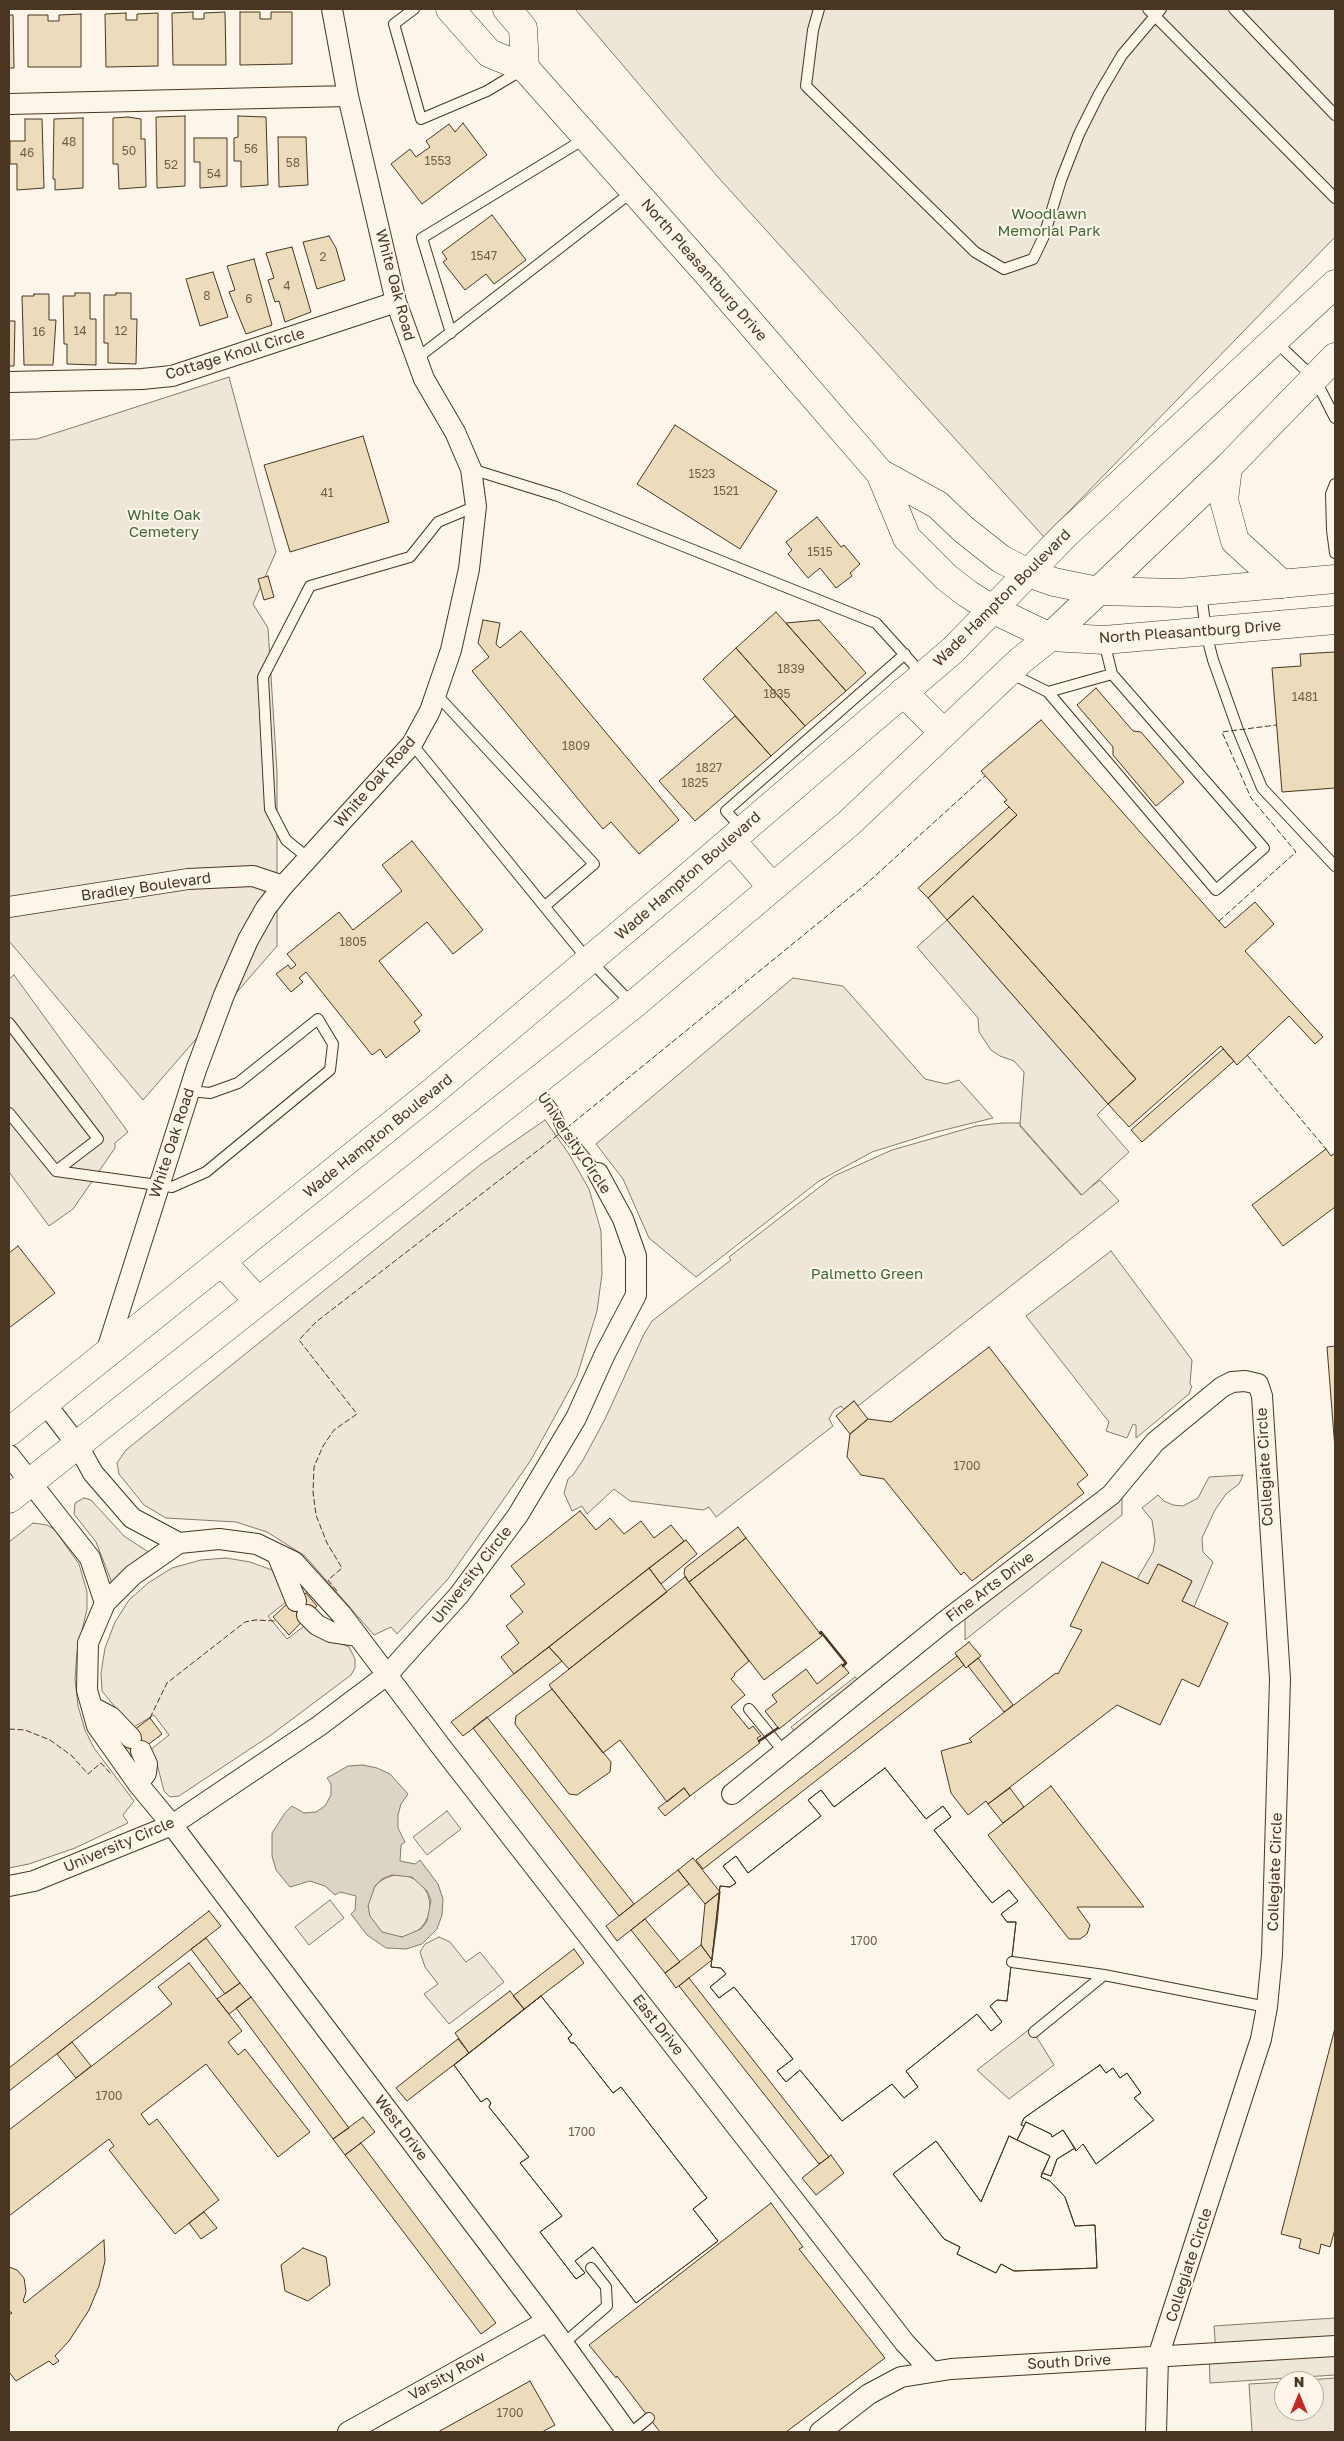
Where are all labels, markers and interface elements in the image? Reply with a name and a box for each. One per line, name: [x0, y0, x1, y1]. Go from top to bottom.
house number: 48: [62, 135, 76, 149]
house number: 56: [244, 142, 258, 156]
house number: 50: [122, 144, 136, 158]
house number: 46: [20, 146, 34, 160]
house number: 1553: [425, 154, 451, 168]
house number: 58: [286, 156, 300, 170]
house number: 52: [164, 158, 178, 172]
house number: 54: [207, 167, 221, 181]
street label: North Pleasantburg Drive: [637, 195, 771, 345]
park label: Woodlawn Memorial Park: [997, 205, 1101, 240]
street label: White Oak Road: [371, 227, 419, 343]
house number: 1547: [471, 249, 497, 263]
house number: 2: [320, 250, 326, 264]
house number: 4: [283, 279, 291, 293]
house number: 8: [203, 289, 211, 303]
house number: 6: [245, 292, 253, 306]
house number: 14: [73, 324, 87, 338]
house number: 12: [115, 324, 127, 338]
street label: Cottage Knoll Circle: [163, 324, 307, 384]
house number: 16: [32, 325, 46, 339]
house number: 1523: [689, 467, 715, 481]
house number: 1521: [713, 484, 739, 498]
house number: 41: [320, 486, 334, 500]
park label: White Oak Cemetery: [127, 506, 201, 541]
street label: Wade Hampton Boulevard: [930, 526, 1074, 670]
house number: 1515: [807, 545, 833, 559]
street label: North Pleasantburg Drive: [1098, 617, 1282, 647]
house number: 1839: [777, 662, 805, 676]
house number: 1835: [763, 687, 791, 701]
house number: 1481: [1292, 690, 1318, 704]
street label: White Oak Road: [331, 733, 419, 831]
house number: 1809: [562, 739, 590, 753]
house number: 1827: [696, 761, 722, 775]
house number: 1825: [681, 776, 709, 790]
street label: Wade Hampton Boulevard: [612, 808, 764, 944]
street label: Bradley Boulevard: [80, 869, 212, 905]
house number: 1805: [339, 935, 367, 949]
street label: Wade Hampton Boulevard: [300, 1070, 456, 1202]
street label: White Oak Road: [146, 1086, 198, 1200]
street label: University Circle: [533, 1089, 615, 1197]
park label: Palmetto Green: [811, 1265, 923, 1283]
street label: Collegiate Circle: [1253, 1407, 1277, 1527]
house number: 1700: [953, 1459, 981, 1473]
street label: University Circle: [428, 1523, 516, 1627]
street label: Fine Arts Drive: [942, 1548, 1038, 1626]
street label: Collegiate Circle: [1264, 1812, 1286, 1932]
street label: University Circle: [61, 1814, 177, 1876]
house number: 1700: [850, 1934, 878, 1948]
street label: East Drive: [629, 1991, 687, 2059]
house number: 1700: [95, 2089, 123, 2103]
street label: West Drive: [371, 2092, 431, 2164]
house number: 1700: [568, 2125, 596, 2139]
street label: Collegiate Circle: [1162, 2206, 1216, 2324]
street label: Varsity Row: [405, 2348, 489, 2404]
street label: South Drive: [1027, 2351, 1111, 2373]
north arrow: [1274, 2371, 1324, 2421]
text: N: [1294, 2373, 1304, 2390]
house number: 1700: [496, 2406, 524, 2420]

